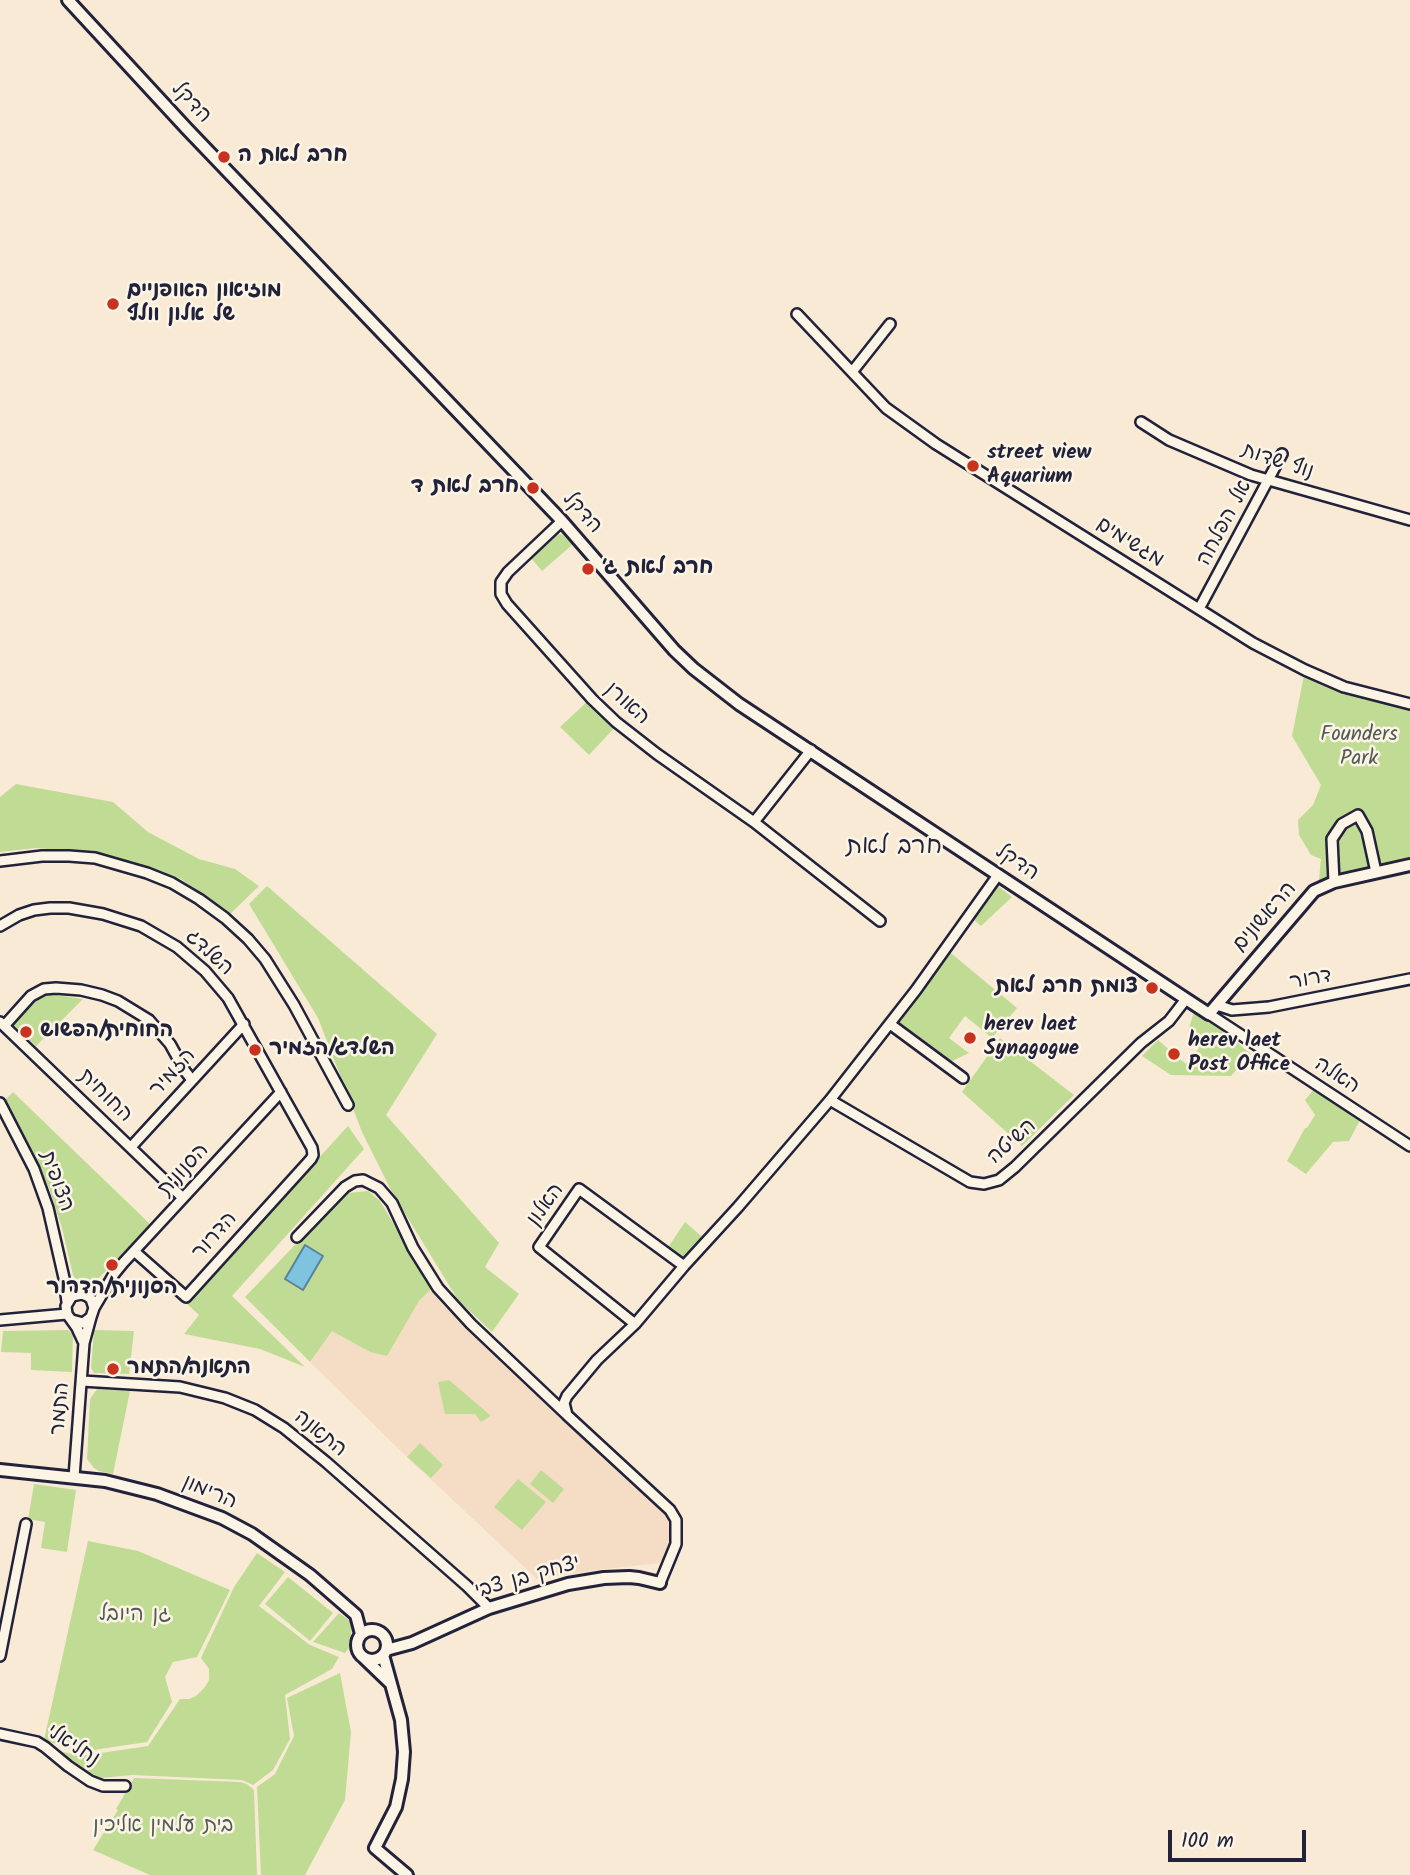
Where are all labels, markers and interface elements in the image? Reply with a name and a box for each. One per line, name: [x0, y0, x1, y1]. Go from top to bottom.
street label: הדקל: [165, 78, 215, 130]
place label: חרב לאת ה: [238, 144, 347, 170]
marker: חרב לאת ה: [216, 149, 232, 165]
place label: מוזיאון האופניים של אלון וולף: [127, 279, 282, 329]
marker: מוזיאון האופניים של אלון וולף: [105, 296, 121, 312]
street label: נוף שדות: [1238, 440, 1316, 486]
place label: street view Aquarium: [987, 441, 1091, 491]
marker: street view Aquarium: [965, 458, 981, 474]
place label: חרב לאת ד: [411, 475, 519, 501]
street label: אל הפלחה: [1193, 477, 1259, 571]
marker: חרב לאת ד: [525, 480, 541, 496]
street label: הדקל: [556, 488, 606, 540]
street label: מגשימים: [1090, 513, 1168, 575]
place label: חרב לאת ג׳: [602, 556, 713, 582]
marker: חרב לאת ג׳: [580, 561, 596, 577]
street label: האורן: [598, 678, 654, 732]
park label: Founders Park: [1320, 723, 1398, 773]
district label: חרב לאת: [846, 835, 942, 863]
street label: הדקל: [989, 840, 1043, 888]
street label: הראשונים: [1229, 878, 1303, 958]
street label: השלדג: [179, 925, 237, 983]
street label: דרור: [1288, 965, 1334, 997]
place label: צומת חרב לאת: [995, 975, 1138, 1001]
marker: צומת חרב לאת: [1144, 980, 1160, 996]
place label: herev laet Synagogue: [984, 1013, 1079, 1063]
place label: החוחית/הפשוש: [40, 1019, 173, 1045]
marker: החוחית/הפשוש: [18, 1024, 34, 1040]
place label: herev laet Post Office: [1188, 1029, 1290, 1079]
marker: herev laet Synagogue: [962, 1030, 978, 1046]
place label: השלדג/הזמיר: [269, 1037, 395, 1063]
marker: השלדג/הזמיר: [247, 1042, 263, 1058]
street label: הזמיר: [145, 1045, 203, 1103]
marker: herev laet Post Office: [1166, 1046, 1182, 1062]
street label: האלה: [1308, 1053, 1364, 1101]
street label: החוחית: [71, 1065, 137, 1129]
street label: השיטה: [983, 1115, 1043, 1171]
street label: הסנונית: [154, 1139, 216, 1203]
street label: הצופית: [32, 1148, 78, 1216]
street label: האלון: [523, 1180, 571, 1232]
street label: הדרור: [188, 1208, 244, 1266]
marker: הסנונית/הדרור: [104, 1257, 120, 1273]
place label: הסנונית/הדרור: [46, 1276, 178, 1302]
place label: התאנה/התמר: [127, 1356, 251, 1382]
marker: התאנה/התמר: [105, 1361, 121, 1377]
street label: התמר: [47, 1381, 77, 1437]
street label: התאנה: [287, 1406, 351, 1464]
street label: הרימון: [178, 1471, 240, 1517]
street label: יצחק בן צבי: [473, 1552, 583, 1606]
park label: גן היובל: [99, 1603, 171, 1629]
street label: נחליאלי: [41, 1721, 103, 1773]
park label: בית עלמין אליכין: [93, 1814, 233, 1840]
scale bar: [1172, 1815, 1310, 1859]
text: 100 m: [1181, 1825, 1234, 1858]

